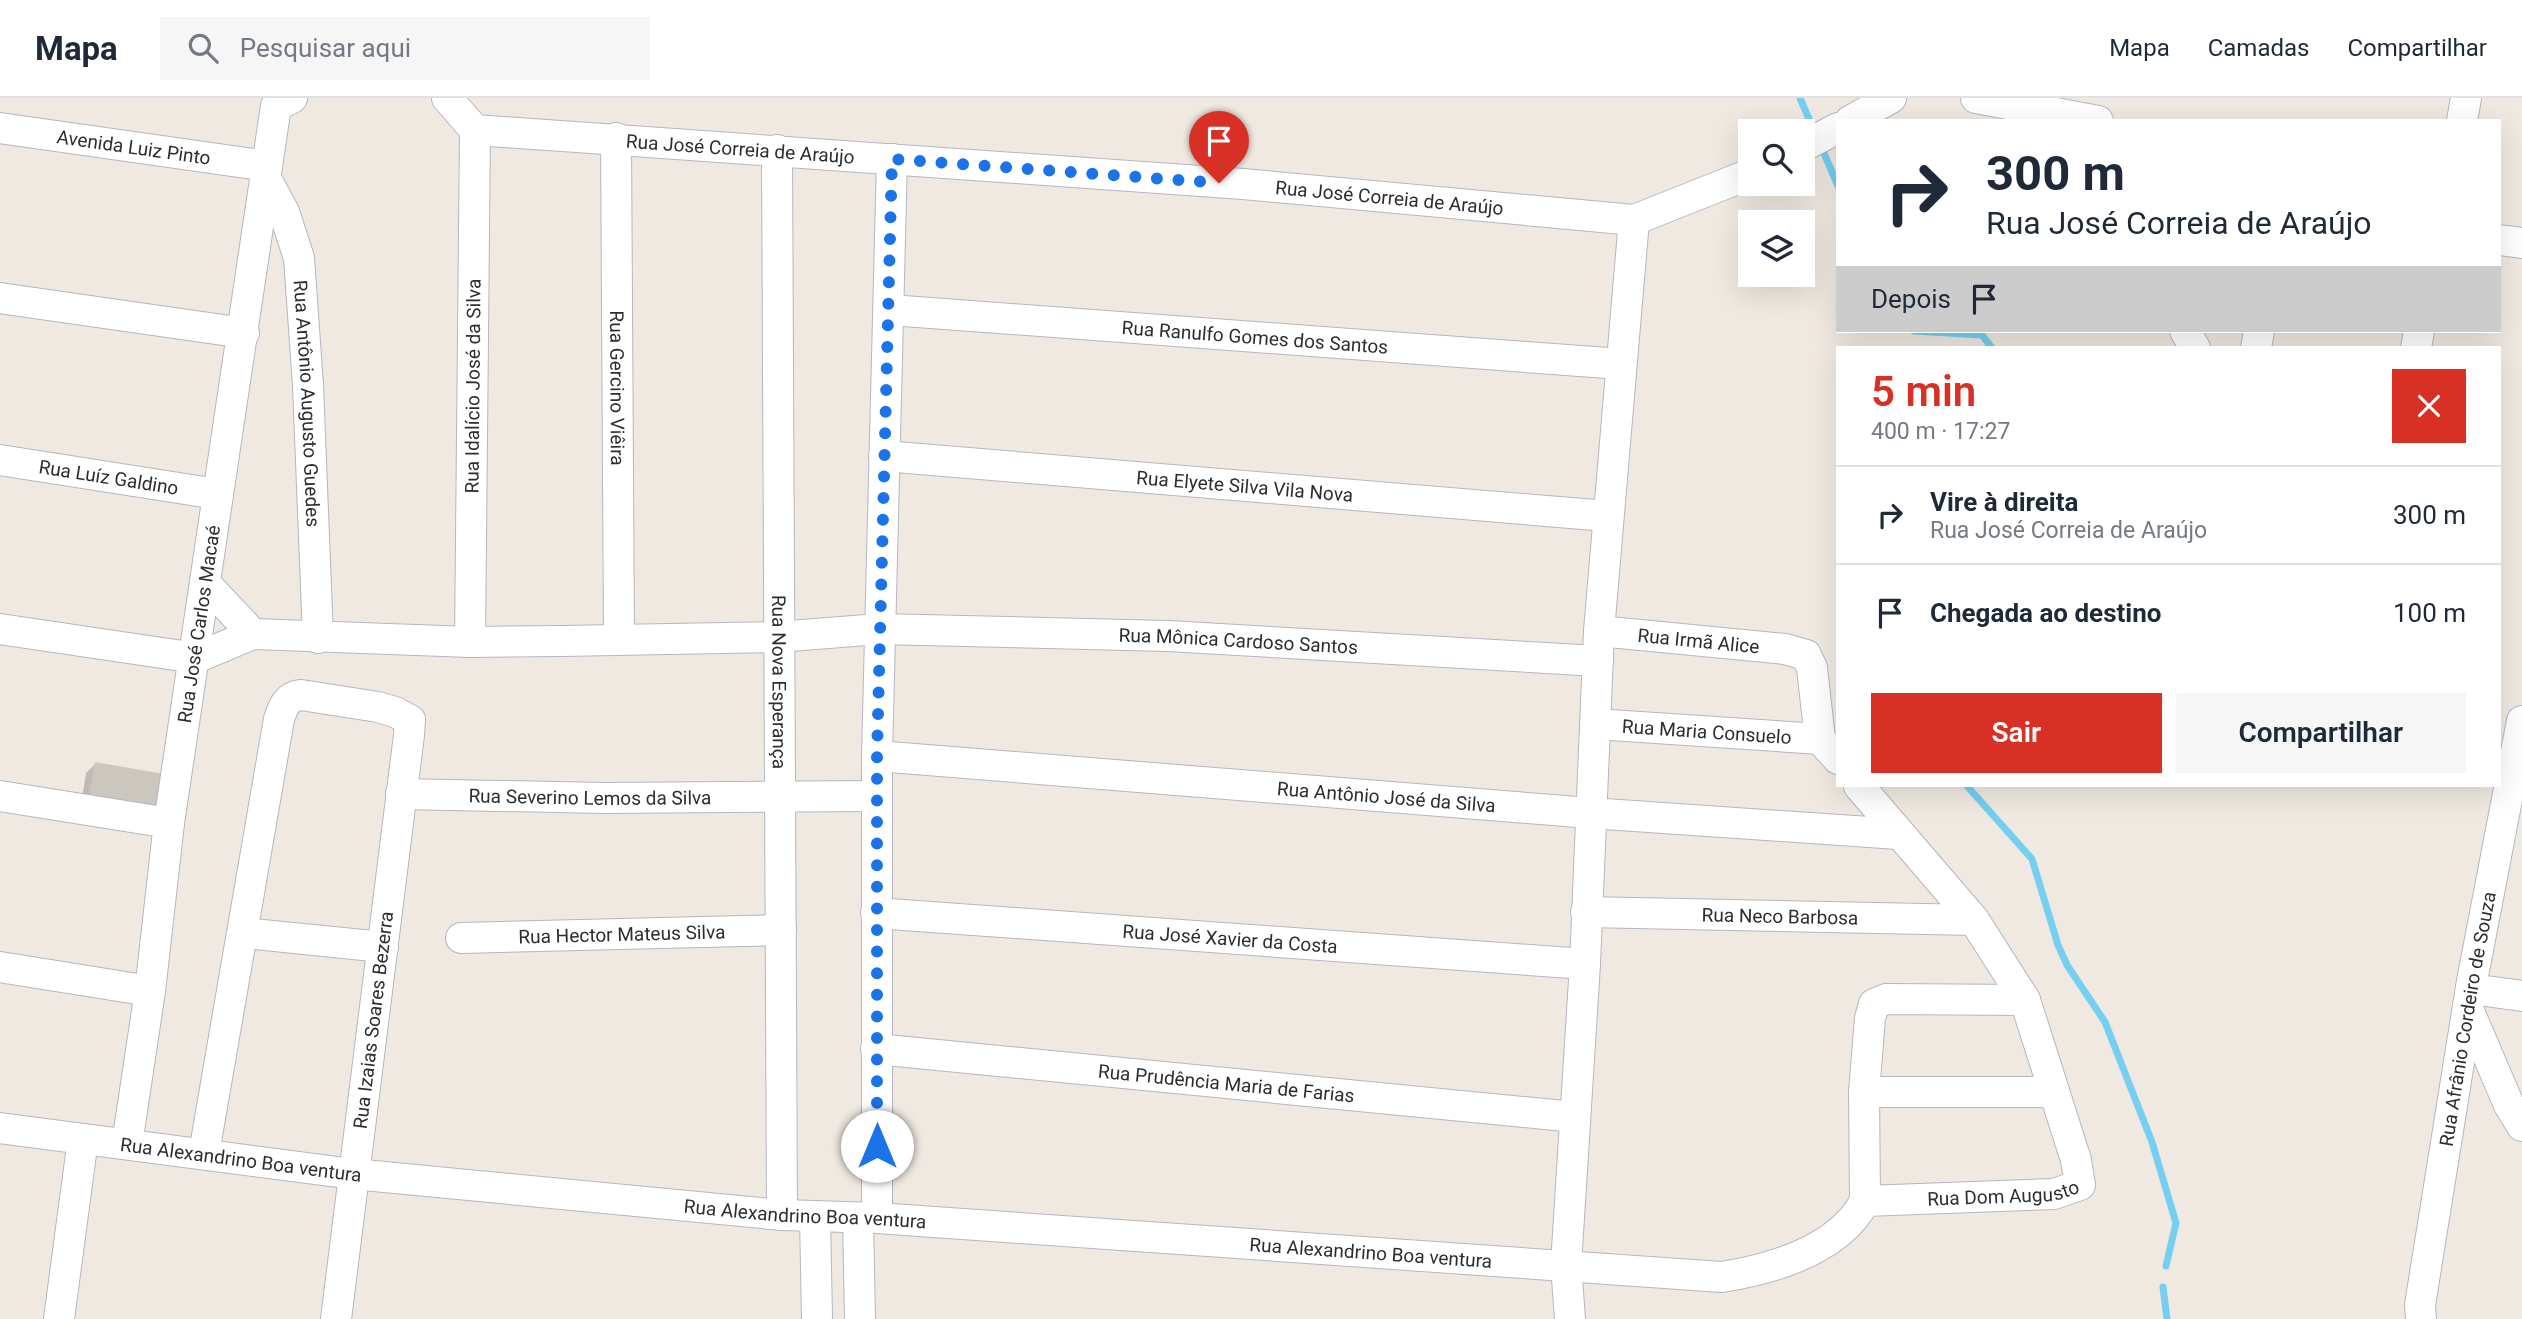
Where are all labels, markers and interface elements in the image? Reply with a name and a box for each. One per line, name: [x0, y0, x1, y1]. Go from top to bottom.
search box: [160, 17, 650, 80]
text: Mapa: [35, 29, 118, 68]
icon: search: [184, 29, 222, 67]
text: Pesquisar aqui: [240, 33, 411, 63]
text: Mapa: [2109, 34, 2170, 62]
text: Camadas: [2208, 34, 2309, 62]
text: Compartilhar: [2347, 34, 2487, 62]
pin: [1189, 111, 1249, 183]
map controls: [1738, 119, 1815, 287]
button: search: [1738, 119, 1815, 196]
icon: arrive: [1200, 122, 1238, 160]
street label: Avenida Luiz Pinto: [55, 125, 212, 170]
street label: Rua José Correia de Araújo: [625, 130, 855, 169]
text: 300 m: [1986, 145, 2125, 202]
icon: right: [1871, 147, 1962, 238]
street label: Rua José Correia de Araújo: [1274, 176, 1505, 220]
text: Rua José Correia de Araújo: [1986, 204, 2372, 242]
button: layers: [1738, 210, 1815, 287]
street label: Rua Antônio Augusto Guedes: [289, 279, 325, 527]
street label: Rua Idalício José da Silva: [460, 279, 486, 493]
icon: arrive: [1965, 280, 2003, 318]
text: Depois: [1871, 284, 1951, 314]
street label: Rua Gercino Viêira: [605, 310, 629, 466]
street label: Rua Ranulfo Gomes dos Santos: [1121, 316, 1389, 359]
text: 5 min: [1871, 367, 1976, 416]
button: close: [2392, 369, 2466, 443]
text: 400 m · 17:27: [1871, 418, 2010, 445]
street label: Rua Luíz Galdino: [37, 455, 180, 500]
street label: Rua Elyete Silva Vila Nova: [1135, 466, 1354, 507]
text: Vire à direita: [1930, 487, 2078, 517]
icon: right: [1871, 496, 1909, 534]
text: 300 m: [2393, 500, 2466, 530]
text: Rua José Correia de Araújo: [1930, 517, 2207, 544]
street label: Rua José Carlos Macaé: [173, 524, 225, 725]
icon: arrive: [1871, 594, 1909, 632]
street label: Rua Nova Esperança: [767, 595, 791, 769]
text: Chegada ao destino: [1930, 598, 2161, 628]
text: 100 m: [2393, 598, 2466, 628]
street label: Rua Mônica Cardoso Santos: [1118, 624, 1359, 659]
street label: Rua Irmã Alice: [1637, 624, 1760, 658]
button: Sair: [1871, 693, 2162, 773]
button: Compartilhar: [2176, 693, 2466, 773]
street label: Rua Maria Consuelo: [1621, 715, 1792, 749]
street label: Rua Antônio José da Silva: [1276, 777, 1497, 817]
street label: Rua Severino Lemos da Silva: [468, 784, 712, 810]
street label: Rua Afrânio Cordeiro de Souza: [2435, 890, 2501, 1148]
street label: Rua Neco Barbosa: [1701, 903, 1859, 930]
street label: Rua Izaias Soares Bezerra: [349, 910, 398, 1130]
street label: Rua Hector Mateus Silva: [518, 920, 726, 949]
street label: Rua José Xavier da Costa: [1122, 920, 1338, 958]
street label: Rua Prudência Maria de Farias: [1097, 1060, 1356, 1107]
position arrow: [840, 1109, 914, 1183]
street label: Rua Alexandrino Boa ventura: [119, 1133, 363, 1187]
street label: Rua Dom Augusto: [1927, 1175, 2082, 1211]
street label: Rua Alexandrino Boa ventura: [683, 1195, 927, 1233]
street label: Rua Alexandrino Boa ventura: [1249, 1233, 1493, 1273]

